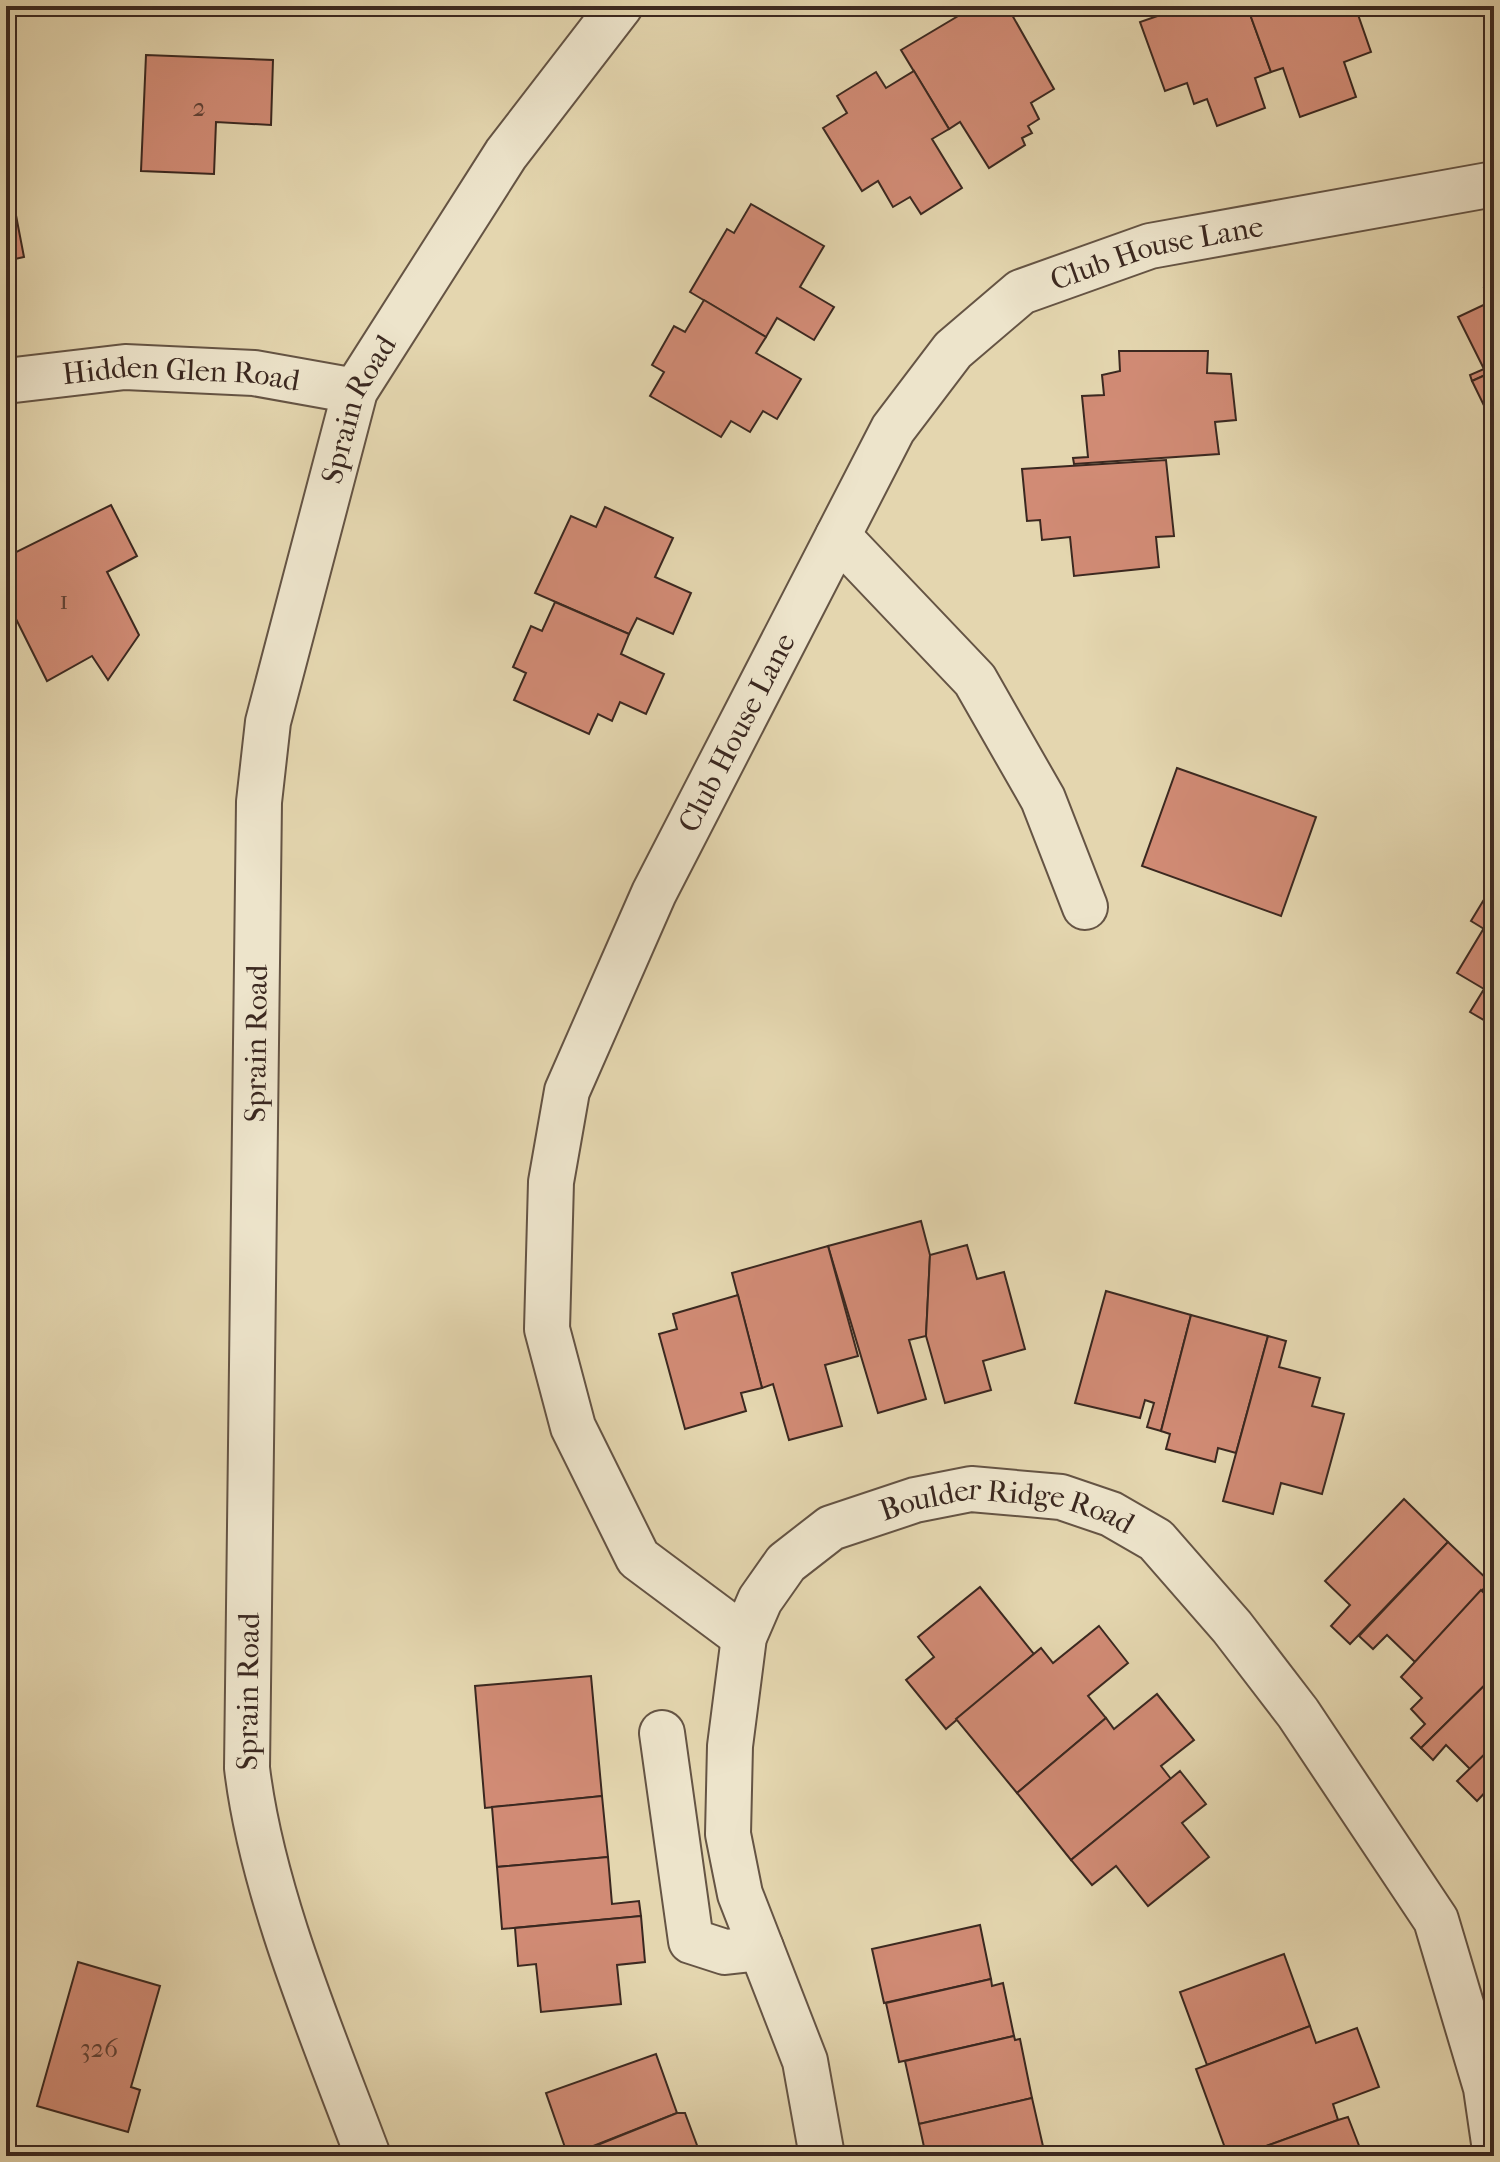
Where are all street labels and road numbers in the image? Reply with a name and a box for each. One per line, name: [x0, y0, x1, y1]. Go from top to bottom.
street label: Club House Lane: [1046, 208, 1266, 298]
street label: Sprain Road: [314, 328, 404, 487]
street label: Hidden Glen Road: [60, 349, 303, 398]
street label: Club House Lane: [671, 627, 802, 838]
street label: Sprain Road: [238, 964, 274, 1123]
street label: Boulder Ridge Road: [875, 1471, 1141, 1542]
street label: Sprain Road: [229, 1612, 266, 1771]

